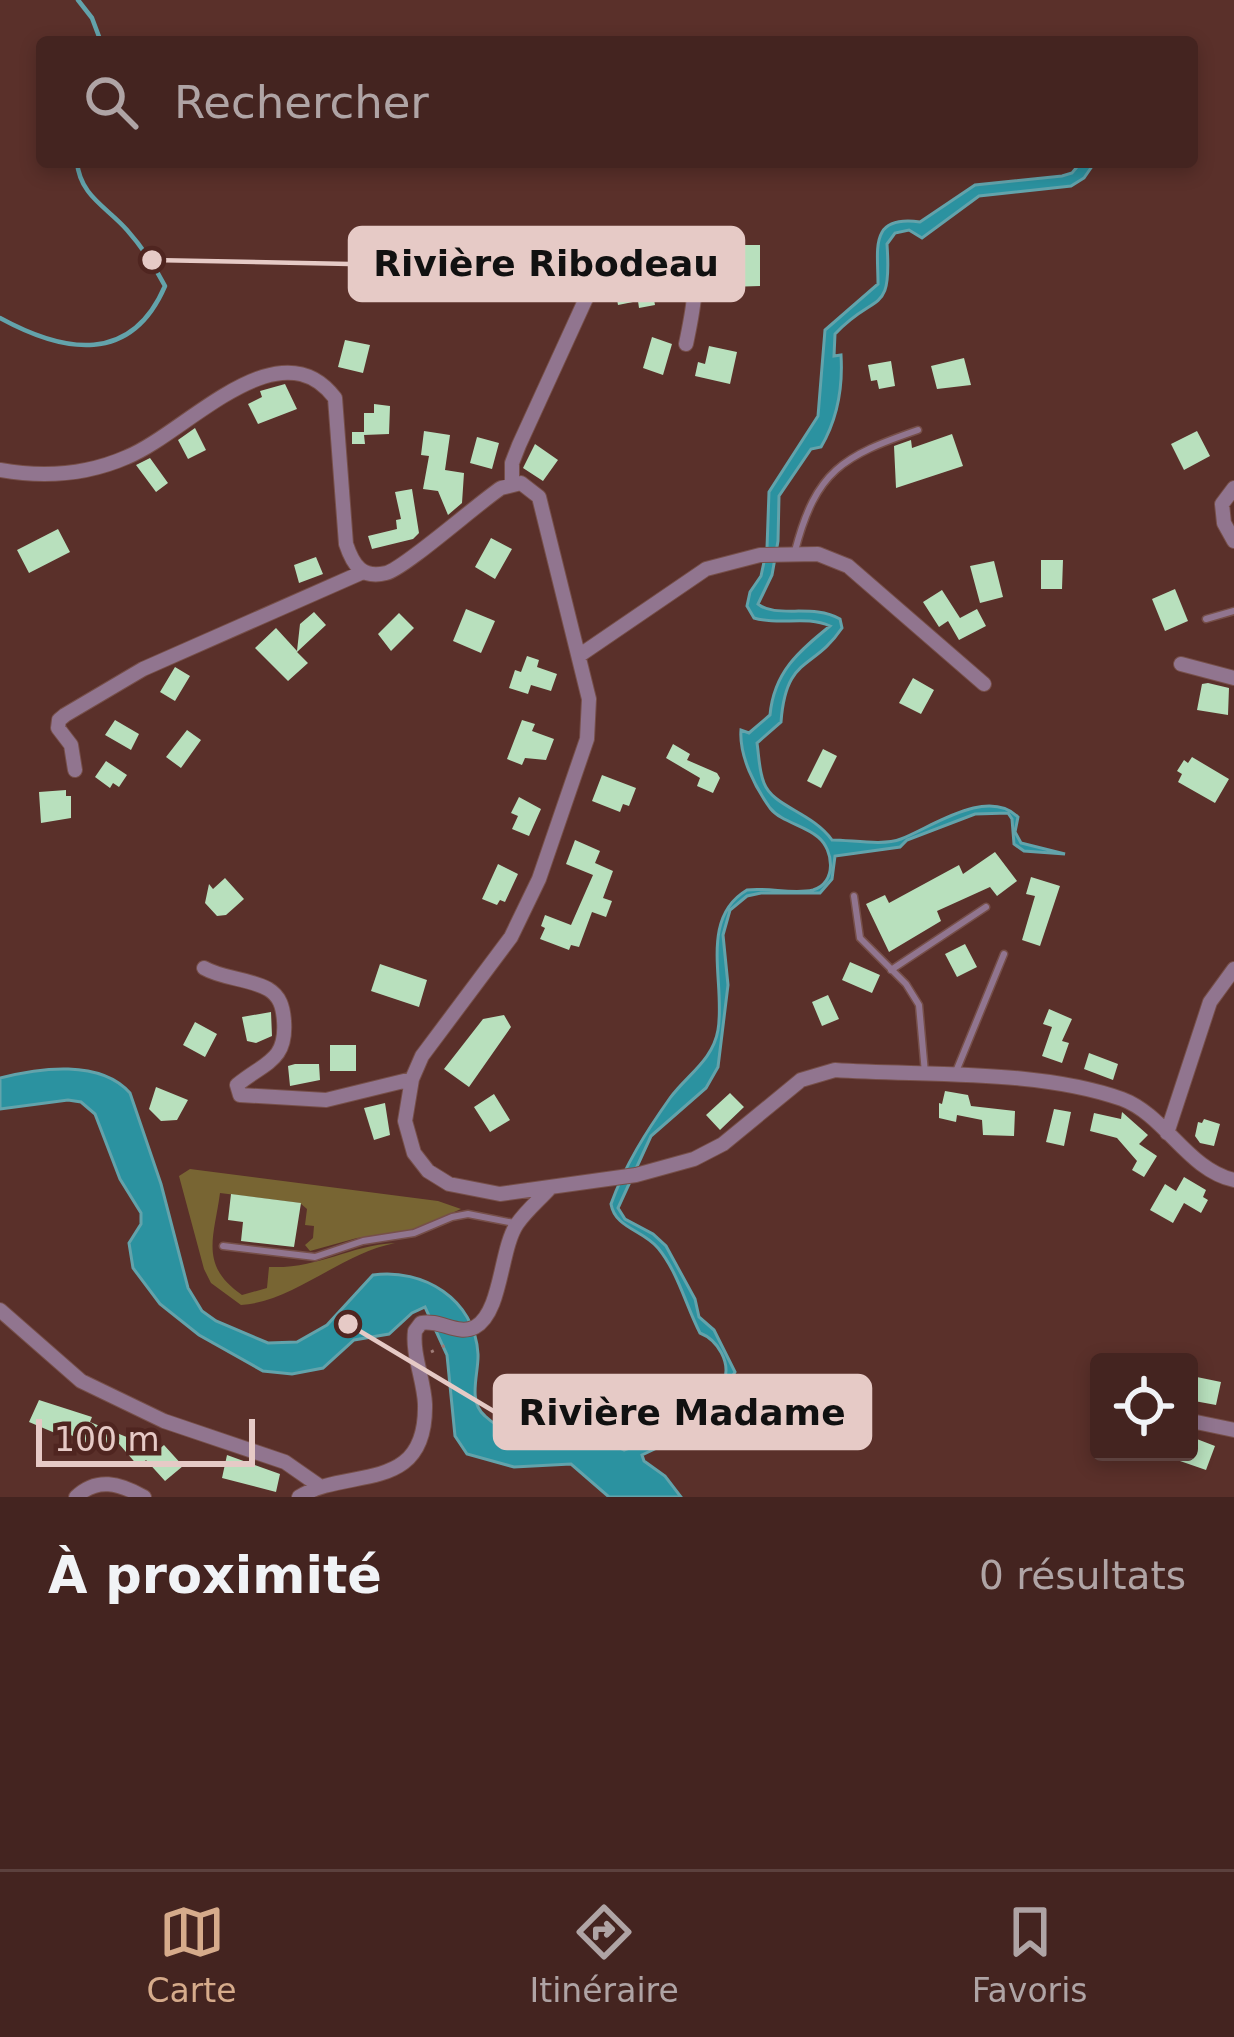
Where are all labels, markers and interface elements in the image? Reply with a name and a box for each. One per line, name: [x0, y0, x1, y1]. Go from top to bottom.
search box: [36, 36, 1198, 168]
icon: search: [78, 69, 144, 135]
text: Rechercher: [174, 76, 429, 129]
callout: Rivière Ribodeau: [350, 228, 743, 300]
text: Rivière Ribodeau: [373, 243, 719, 284]
map controls: [1090, 1353, 1198, 1461]
button: locate: [1090, 1353, 1198, 1461]
callout: Rivière Madame: [495, 1376, 870, 1448]
text: Rivière Madame: [518, 1392, 846, 1433]
scale bar: [36, 1413, 255, 1466]
text: 100 m: [54, 1420, 160, 1459]
text: À proximité: [48, 1546, 382, 1605]
text: 0 résultats: [979, 1553, 1186, 1598]
tab: Carte: [146, 1899, 237, 2010]
tab: Itinéraire: [530, 1899, 679, 2010]
tab: Favoris: [972, 1899, 1088, 2010]

